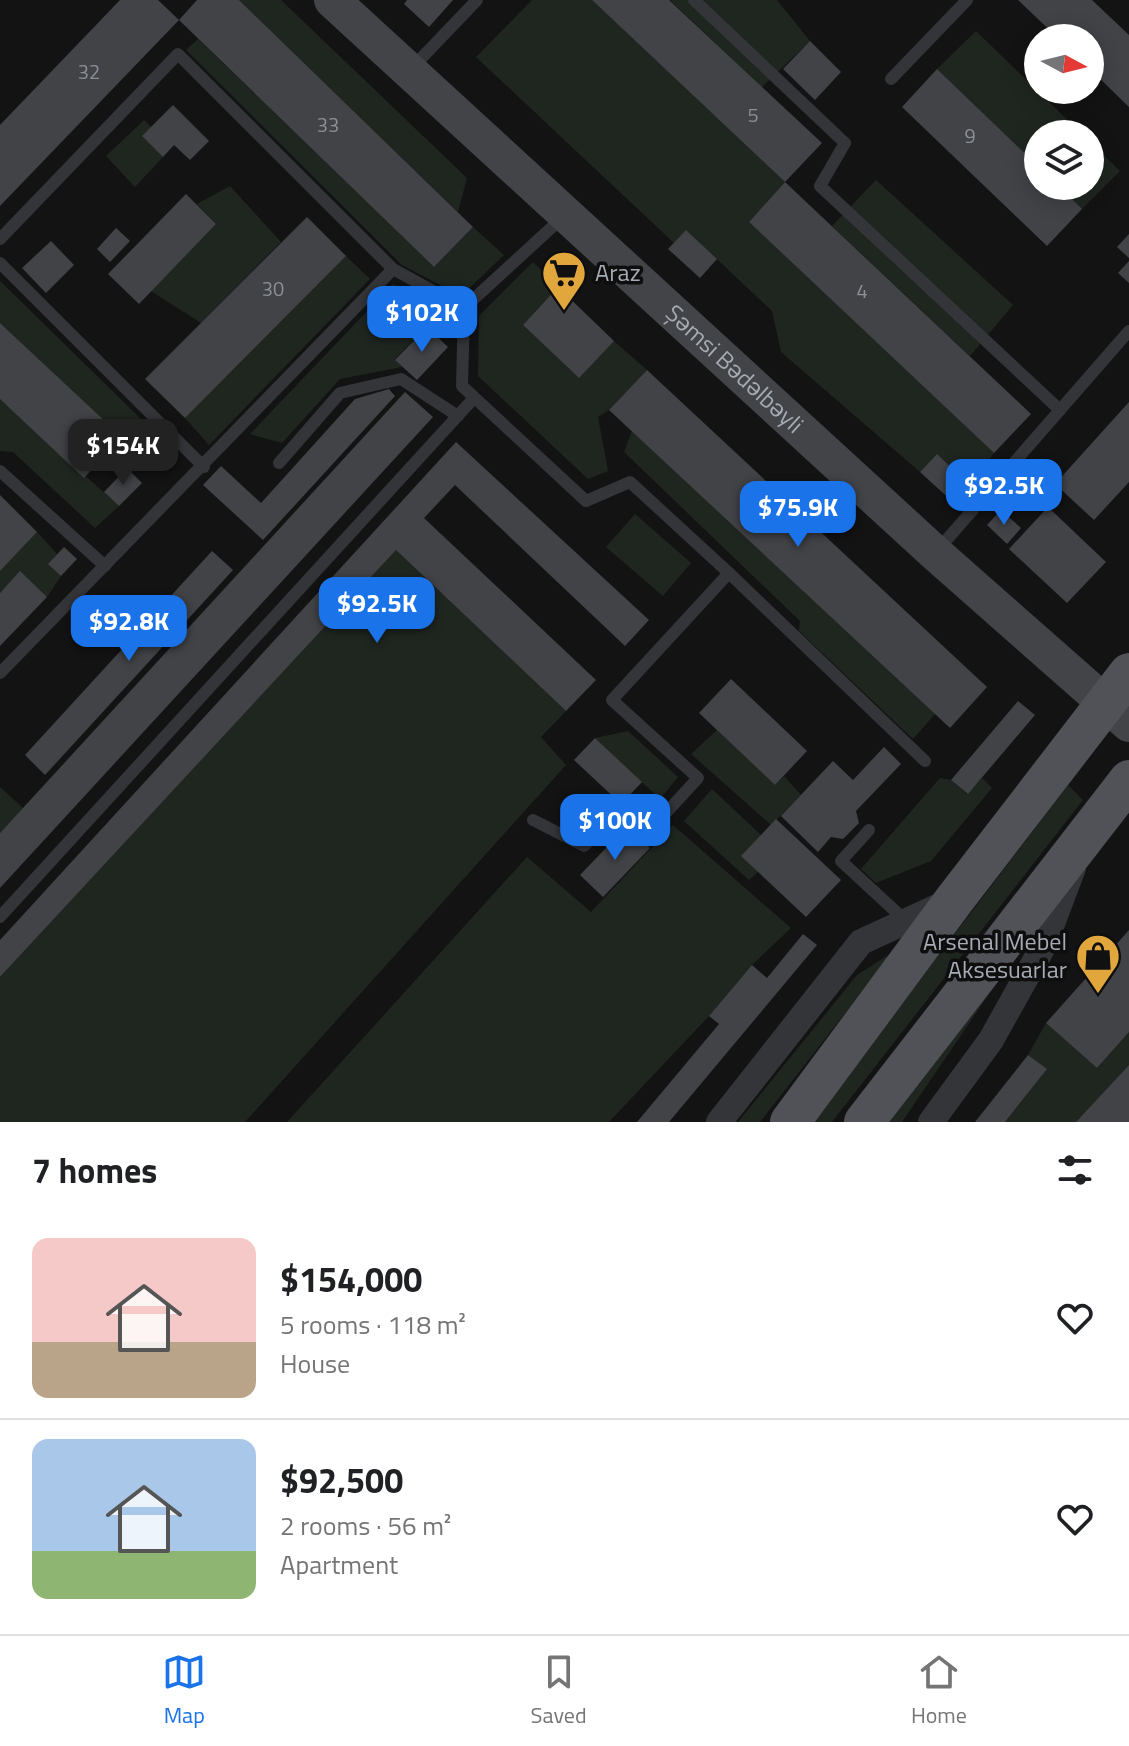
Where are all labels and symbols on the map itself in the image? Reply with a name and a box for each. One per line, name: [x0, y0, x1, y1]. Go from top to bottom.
north arrow: [1024, 24, 1104, 104]
house number: 32: [78, 56, 100, 87]
house number: 5: [747, 99, 759, 130]
house number: 33: [317, 109, 339, 140]
house number: 9: [964, 120, 976, 151]
supermarket icon: Araz: [540, 249, 588, 312]
place label: Araz: [595, 254, 641, 290]
house number: 30: [262, 273, 284, 304]
house number: 4: [856, 275, 868, 306]
pin: $102K: [366, 286, 478, 354]
street label: Şəmsi Bədəlbəyli: [658, 295, 812, 441]
pin: $154K: [67, 419, 179, 487]
pin: $92.5K: [939, 459, 1069, 527]
pin: $75.9K: [733, 481, 863, 549]
pin: $92.5K: [312, 577, 442, 645]
pin: $92.8K: [64, 595, 194, 663]
pin: $100K: [559, 794, 671, 862]
place label: Arsenal Mebel Aksesuarlar: [923, 923, 1067, 987]
shop icon: Arsenal Mebel Aksesuarlar: [1074, 932, 1122, 995]

